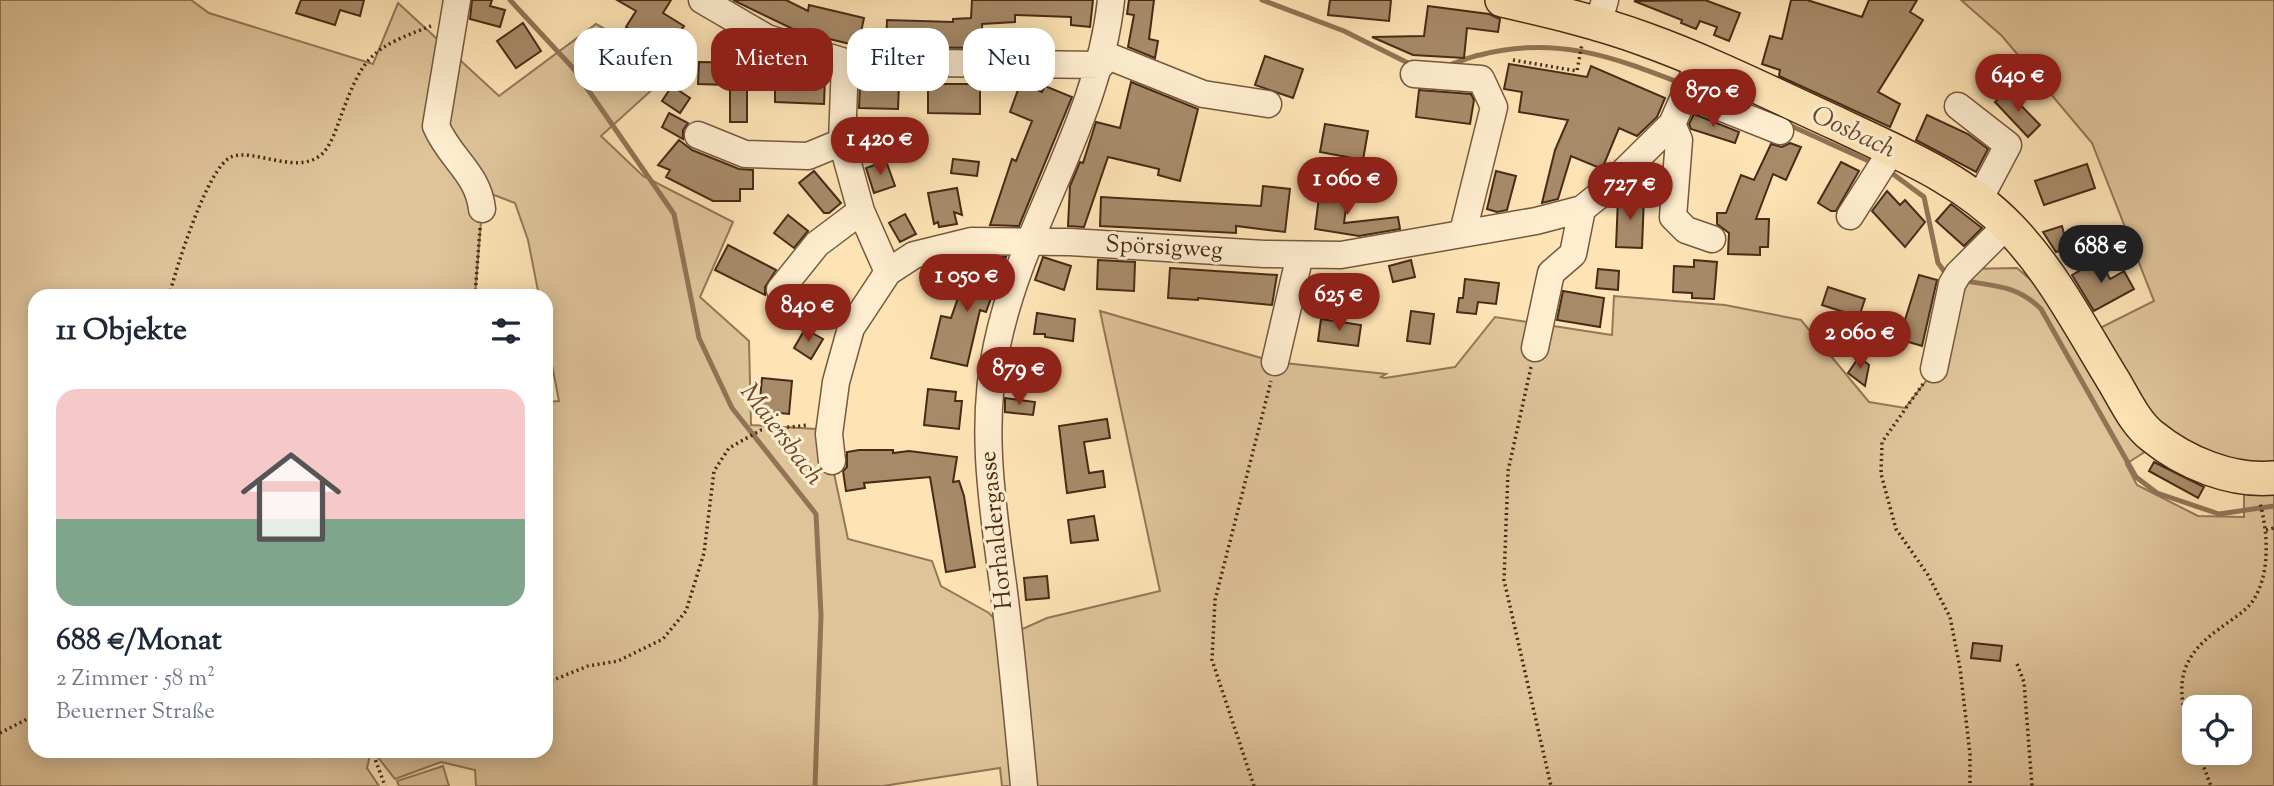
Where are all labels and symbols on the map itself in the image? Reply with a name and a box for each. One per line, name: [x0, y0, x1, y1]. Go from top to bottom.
pin: 640 €: [1969, 54, 2067, 114]
pin: 870 €: [1664, 69, 1762, 129]
water label: Oosbach: [1805, 97, 1902, 169]
pin: 1 420 €: [815, 118, 945, 177]
pin: 1 060 €: [1282, 158, 1412, 217]
pin: 727 €: [1581, 162, 1679, 222]
pin: 688 €: [2052, 226, 2150, 285]
street label: Spörsigweg: [1104, 228, 1224, 268]
pin: 1 050 €: [902, 254, 1032, 314]
pin: 625 €: [1290, 274, 1388, 333]
pin: 840 €: [759, 284, 857, 344]
pin: 2 060 €: [1795, 312, 1925, 371]
pin: 879 €: [970, 348, 1068, 407]
water label: Maiersbach: [730, 376, 832, 494]
street label: Horhaldergasse: [972, 449, 1022, 611]

